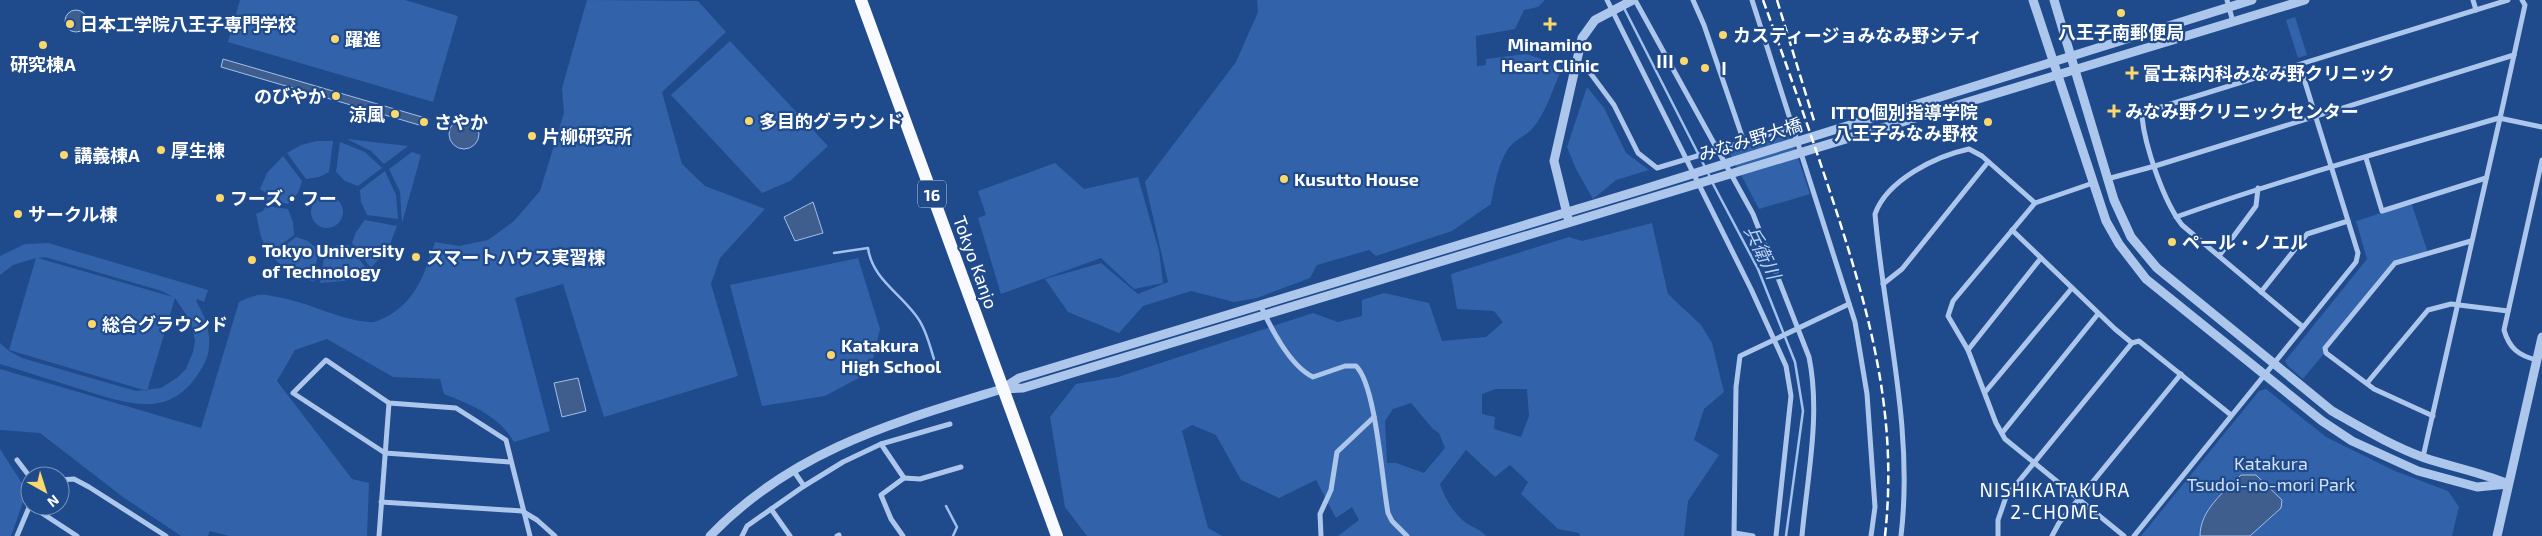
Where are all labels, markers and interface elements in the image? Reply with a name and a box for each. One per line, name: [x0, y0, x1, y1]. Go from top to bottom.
marker: 八王子南郵便局: [2115, 7, 2127, 19]
place label: 日本工学院八王子専門学校: [80, 13, 296, 35]
marker: Minamino Heart Clinic: [1543, 17, 1557, 31]
marker: 日本工学院八王子専門学校: [64, 18, 76, 30]
place label: 八王子南郵便局: [2058, 21, 2184, 43]
place label: カスティージョみなみ野シティ: [1733, 24, 1982, 46]
place label: 躍進: [345, 28, 381, 50]
marker: カスティージョみなみ野シティ: [1717, 29, 1729, 41]
marker: 躍進: [329, 33, 341, 45]
place label: Minamino Heart Clinic: [1501, 33, 1599, 76]
marker: 研究棟A: [37, 39, 49, 51]
place label: Ⅲ: [1656, 50, 1674, 72]
place label: 研究棟A: [10, 53, 76, 75]
marker: Ⅲ: [1678, 55, 1690, 67]
place label: Ⅰ: [1715, 57, 1733, 79]
marker: Ⅰ: [1699, 62, 1711, 74]
place label: 富士森内科みなみ野クリニック: [2143, 62, 2395, 84]
marker: 富士森内科みなみ野クリニック: [2125, 66, 2139, 80]
place label: のびやか: [254, 85, 326, 107]
marker: のびやか: [330, 90, 342, 102]
place label: みなみ野クリニックセンター: [2125, 100, 2359, 122]
place label: ITTO個別指導学院 八王子みなみ野校: [1831, 101, 1978, 144]
place label: 涼風: [349, 103, 385, 125]
marker: みなみ野クリニックセンター: [2107, 104, 2121, 118]
marker: 涼風: [389, 108, 401, 120]
place label: 多目的グラウンド: [759, 110, 903, 132]
place label: さやか: [434, 111, 488, 133]
street label: みなみ野大橋: [1695, 113, 1805, 165]
marker: 多目的グラウンド: [743, 115, 755, 127]
marker: さやか: [418, 116, 430, 128]
marker: ITTO個別指導学院 八王子みなみ野校: [1982, 116, 1994, 128]
place label: 片柳研究所: [542, 125, 632, 147]
marker: 片柳研究所: [526, 130, 538, 142]
place label: 厚生棟: [171, 139, 225, 161]
place label: 講義棟A: [74, 144, 140, 166]
marker: 厚生棟: [155, 144, 167, 156]
marker: 講義棟A: [58, 149, 70, 161]
place label: Kusutto House: [1294, 168, 1419, 190]
marker: Kusutto House: [1278, 173, 1290, 185]
road number: 16: [918, 180, 946, 208]
place label: フーズ・フー: [230, 187, 337, 209]
marker: フーズ・フー: [214, 192, 226, 204]
place label: サークル棟: [28, 203, 117, 225]
marker: サークル棟: [12, 208, 24, 220]
street label: Tokyo Kanjo: [949, 213, 1003, 311]
water label: 兵衛川: [1740, 221, 1787, 284]
place label: ペール・ノエル: [2182, 231, 2308, 253]
marker: ペール・ノエル: [2166, 236, 2178, 248]
place label: Tokyo University of Technology: [262, 239, 405, 282]
place label: スマートハウス実習棟: [426, 246, 605, 268]
marker: スマートハウス実習棟: [410, 251, 422, 263]
marker: Tokyo University of Technology: [246, 254, 258, 266]
place label: 総合グラウンド: [102, 313, 228, 335]
marker: 総合グラウンド: [86, 318, 98, 330]
place label: Katakura High School: [841, 334, 941, 377]
marker: Katakura High School: [825, 349, 837, 361]
park label: Katakura Tsudoi-no-mori Park: [2187, 452, 2355, 495]
north arrow: [20, 466, 70, 516]
district label: NISHIKATAKURA 2-CHOME: [1980, 478, 2130, 523]
text: N: [44, 492, 63, 511]

